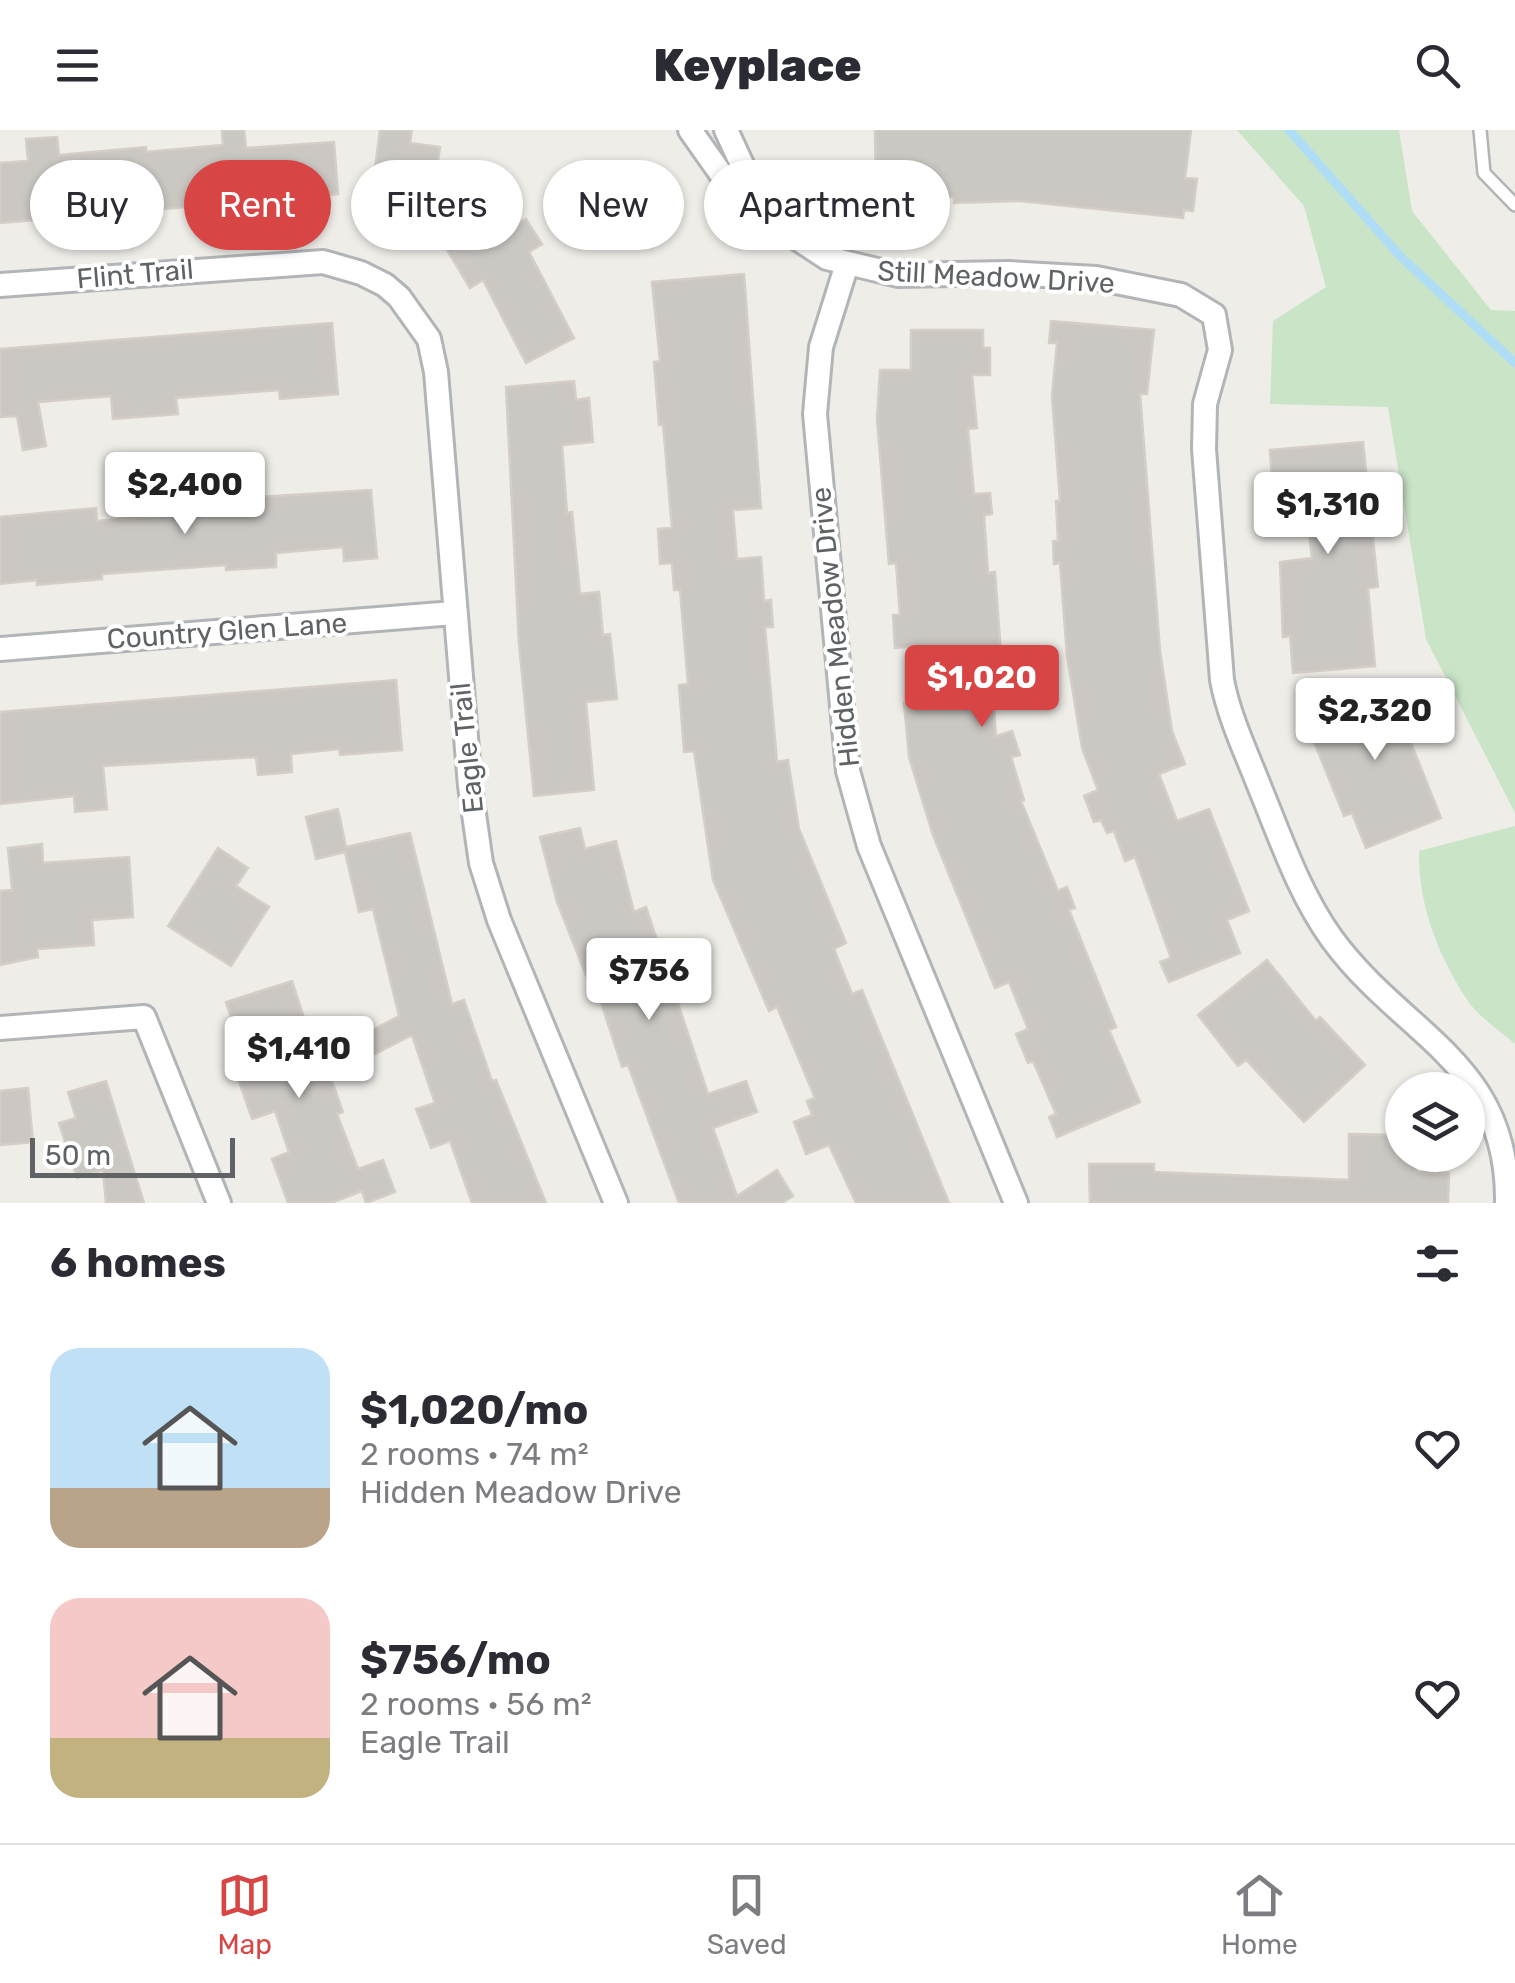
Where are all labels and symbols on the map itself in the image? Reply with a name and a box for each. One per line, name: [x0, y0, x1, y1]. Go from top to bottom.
street label: Flint Trail: [75, 252, 195, 296]
street label: Still Meadow Drive: [877, 254, 1115, 300]
pin: $2,400: [104, 452, 266, 537]
pin: $1,310: [1247, 472, 1409, 557]
street label: Hidden Meadow Drive: [804, 485, 866, 769]
street label: Country Glen Lane: [106, 606, 348, 656]
pin: $1,020: [901, 645, 1063, 730]
pin: $2,320: [1294, 678, 1456, 763]
street label: Eagle Trail: [444, 681, 490, 815]
pin: $756: [590, 938, 708, 1023]
pin: $1,410: [218, 1016, 380, 1101]
scale bar: [30, 1133, 235, 1178]

